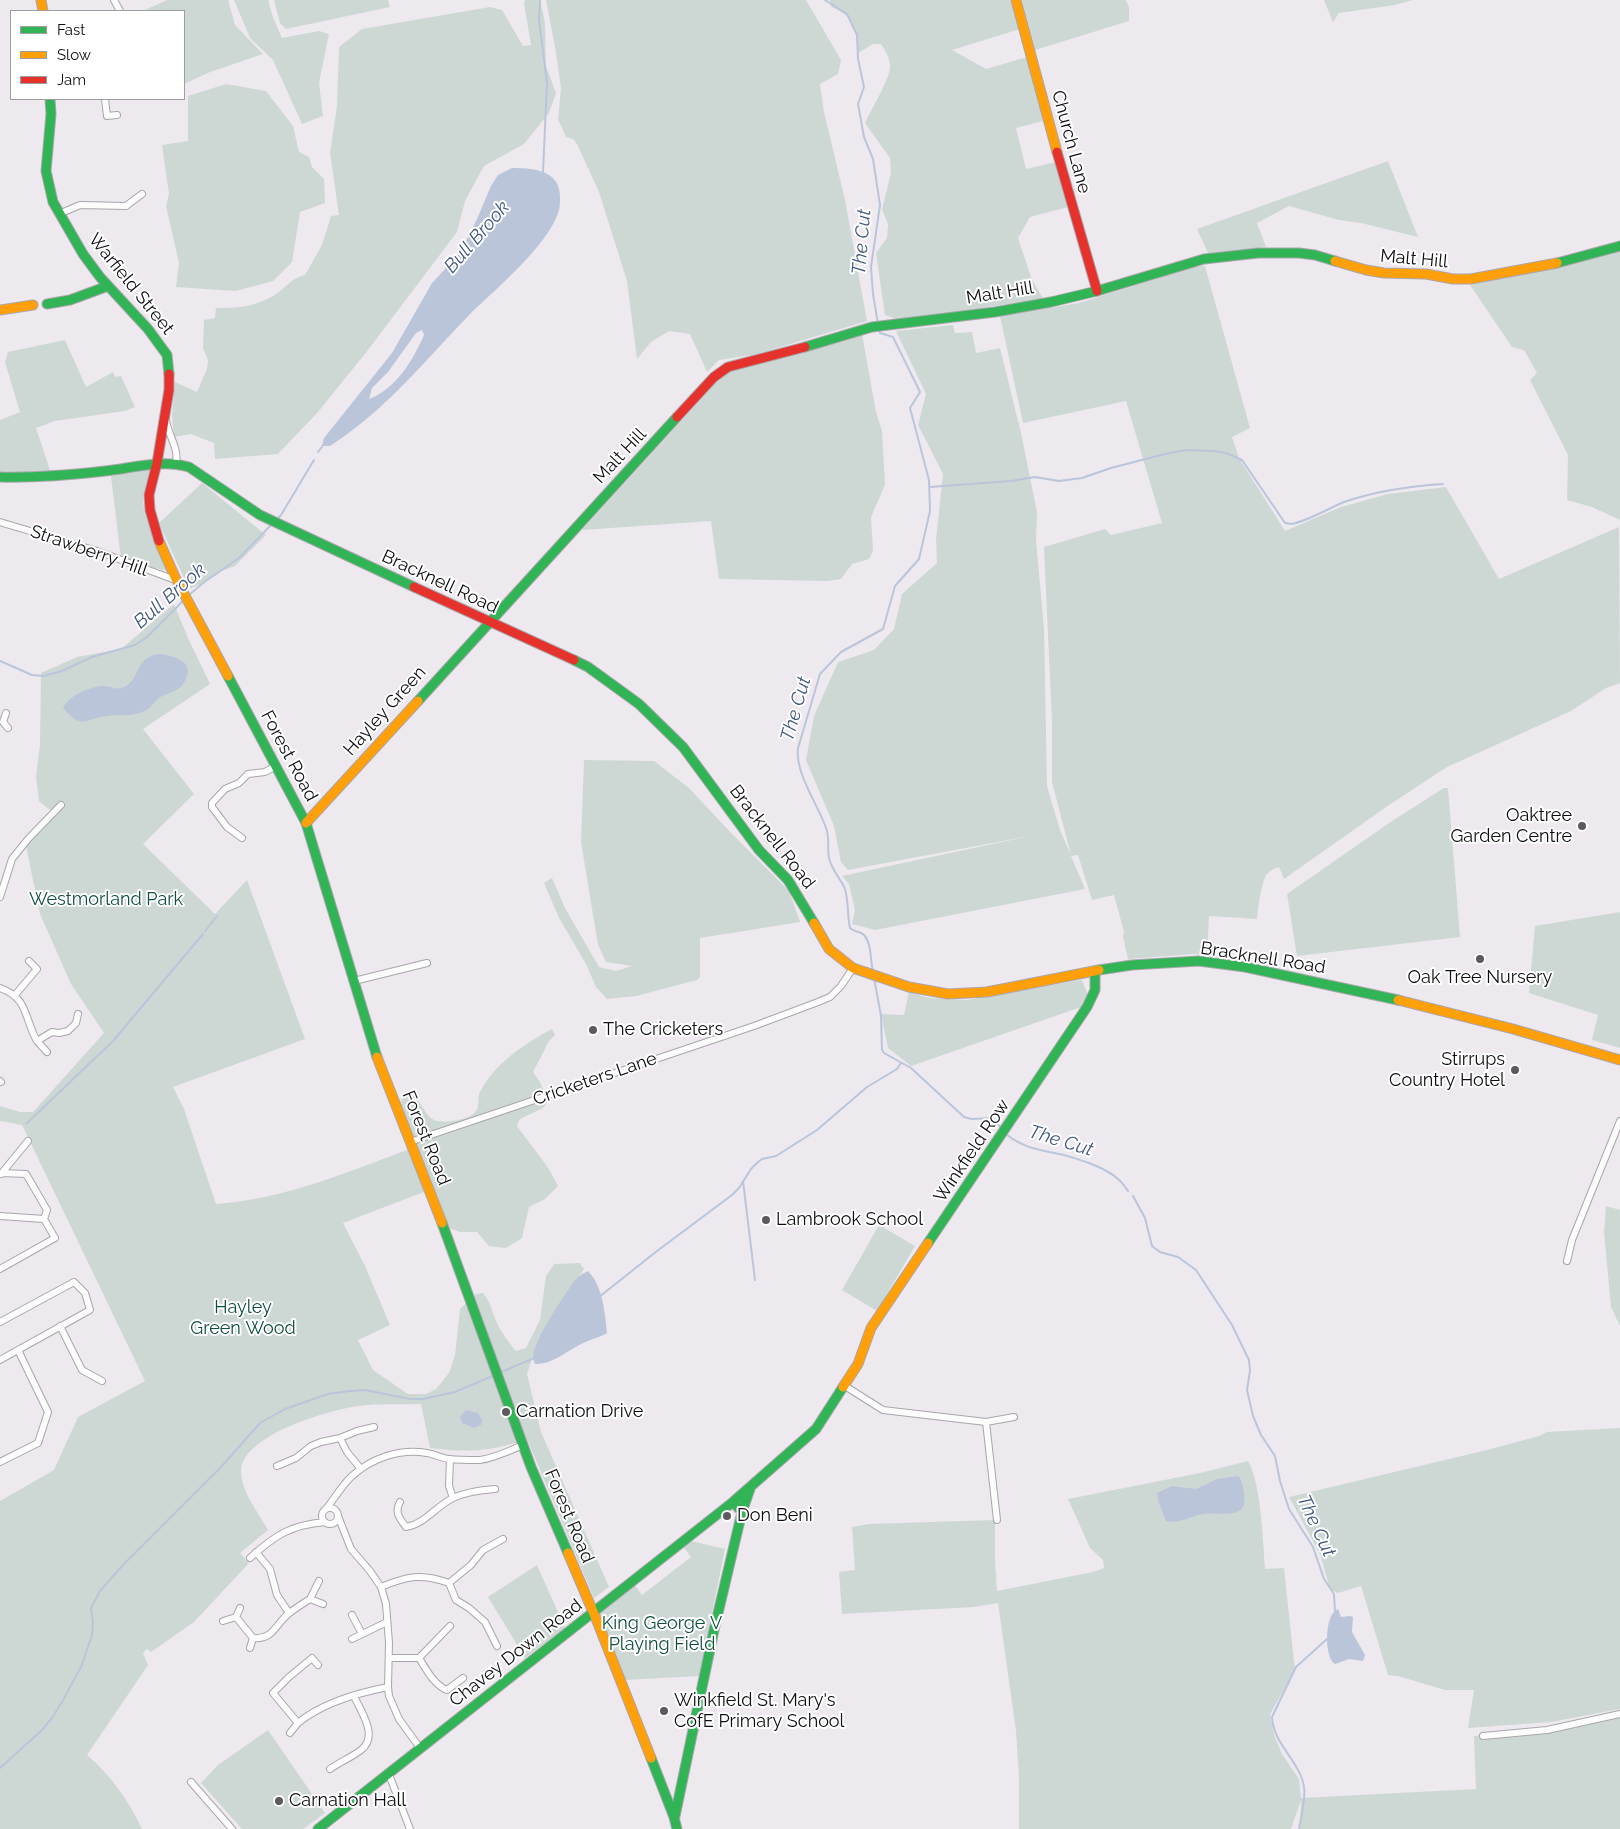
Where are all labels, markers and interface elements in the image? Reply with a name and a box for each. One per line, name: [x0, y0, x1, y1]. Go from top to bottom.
legend: [10, 10, 185, 100]
text: Fast: [57, 21, 85, 39]
text: Slow: [57, 46, 91, 64]
text: Jam: [57, 71, 86, 89]
street label: Church Lane: [1047, 88, 1095, 196]
water label: Bull Brook: [440, 196, 514, 278]
water label: The Cut: [848, 208, 876, 276]
street label: Warfield Street: [84, 229, 178, 339]
street label: Malt Hill: [1379, 245, 1449, 273]
street label: Malt Hill: [965, 277, 1035, 309]
street label: Malt Hill: [589, 424, 651, 488]
street label: Strawberry Hill: [27, 521, 151, 581]
street label: Bracknell Road: [378, 546, 502, 618]
water label: Bull Brook: [129, 559, 211, 633]
street label: Hayley Green: [339, 662, 431, 760]
water label: The Cut: [776, 674, 816, 744]
street label: Forest Road: [256, 707, 322, 805]
street label: Bracknell Road: [725, 781, 819, 893]
place label: Oaktree Garden Centre: [1450, 805, 1572, 848]
marker: Oaktree Garden Centre: [1576, 820, 1588, 832]
park label: Westmorland Park: [29, 889, 183, 911]
street label: Bracknell Road: [1199, 937, 1327, 979]
marker: Oak Tree Nursery: [1474, 953, 1486, 965]
place label: Oak Tree Nursery: [1408, 967, 1552, 989]
place label: The Cricketers: [603, 1019, 723, 1041]
marker: The Cricketers: [587, 1024, 599, 1036]
street label: Cricketers Lane: [530, 1048, 660, 1110]
place label: Stirrups Country Hotel: [1389, 1049, 1505, 1092]
marker: Stirrups Country Hotel: [1509, 1064, 1521, 1076]
street label: Forest Road: [397, 1088, 455, 1188]
street label: Winkfield Row: [930, 1095, 1014, 1207]
water label: The Cut: [1026, 1120, 1096, 1162]
place label: Lambrook School: [776, 1209, 923, 1231]
marker: Lambrook School: [760, 1214, 772, 1226]
park label: Hayley Green Wood: [190, 1297, 296, 1340]
place label: Carnation Drive: [516, 1401, 643, 1423]
marker: Carnation Drive: [500, 1406, 512, 1418]
street label: Forest Road: [540, 1466, 598, 1566]
water label: The Cut: [1292, 1491, 1340, 1561]
place label: Don Beni: [737, 1505, 813, 1527]
marker: Don Beni: [721, 1510, 733, 1522]
street label: Chavey Down Road: [445, 1594, 587, 1712]
park label: King George V Playing Field: [602, 1613, 722, 1656]
place label: Winkfield St. Mary's CofE Primary School: [674, 1690, 844, 1732]
marker: Winkfield St. Mary's CofE Primary School: [658, 1705, 670, 1717]
place label: Carnation Hall: [289, 1790, 406, 1812]
marker: Carnation Hall: [273, 1795, 285, 1807]

